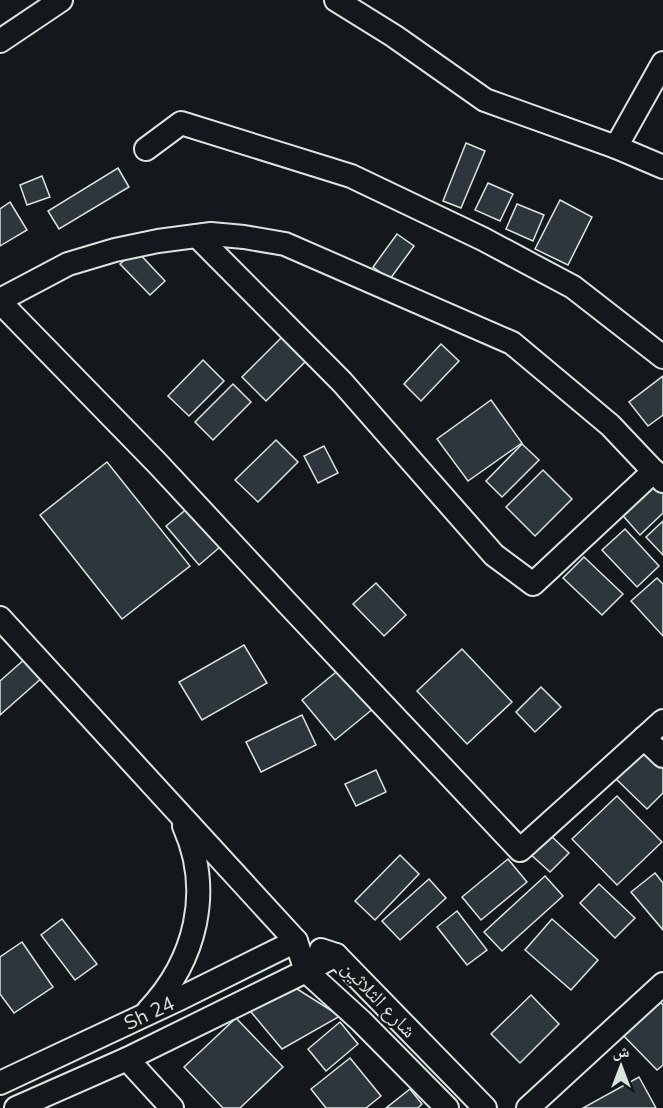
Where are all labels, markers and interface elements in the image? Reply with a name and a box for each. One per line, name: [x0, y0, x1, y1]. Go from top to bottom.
street label: شارع الثلاثين: [335, 955, 422, 1044]
street label: Sh 24: [120, 990, 179, 1037]
north arrow: [591, 1036, 651, 1096]
text: ش: [613, 1041, 630, 1063]

